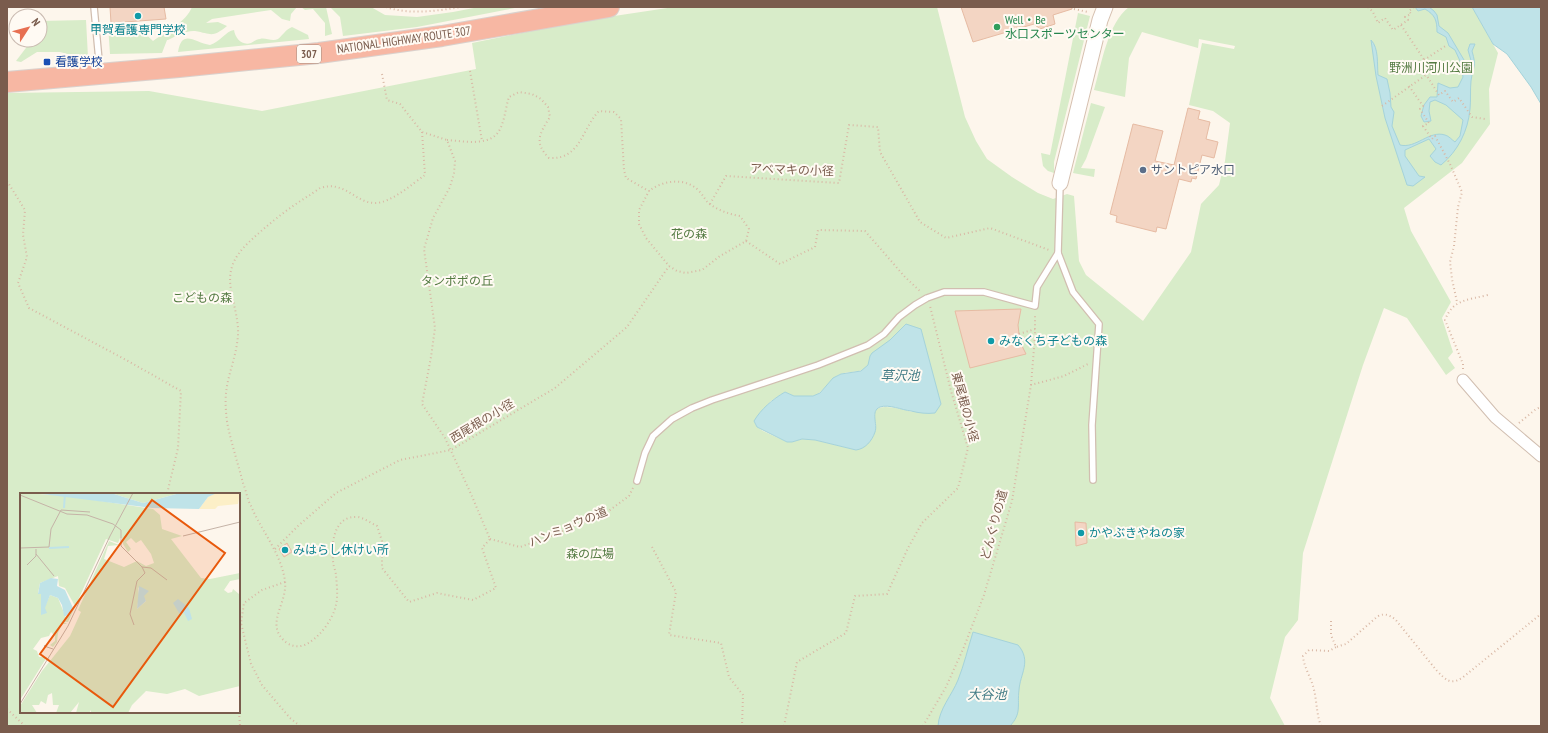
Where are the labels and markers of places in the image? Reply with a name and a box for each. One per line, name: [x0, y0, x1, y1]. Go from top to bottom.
marker: 甲賀看護専門学校: [133, 11, 143, 21]
place label: Well・Be 水口スポーツセンター: [1005, 12, 1125, 41]
place label: 甲賀看護専門学校: [90, 22, 186, 37]
marker: Well・Be 水口スポーツセンター: [992, 22, 1002, 32]
place label: 看護学校: [55, 54, 103, 69]
marker: 看護学校: [42, 57, 52, 67]
place label: サントピア水口: [1151, 162, 1235, 177]
marker: サントピア水口: [1138, 165, 1148, 175]
place label: みなくち子どもの森: [999, 333, 1107, 348]
marker: みなくち子どもの森: [986, 336, 996, 346]
place label: かやぶきやねの家: [1089, 525, 1185, 540]
marker: かやぶきやねの家: [1076, 528, 1086, 538]
place label: みはらし休けい所: [293, 542, 389, 557]
marker: みはらし休けい所: [280, 545, 290, 555]

